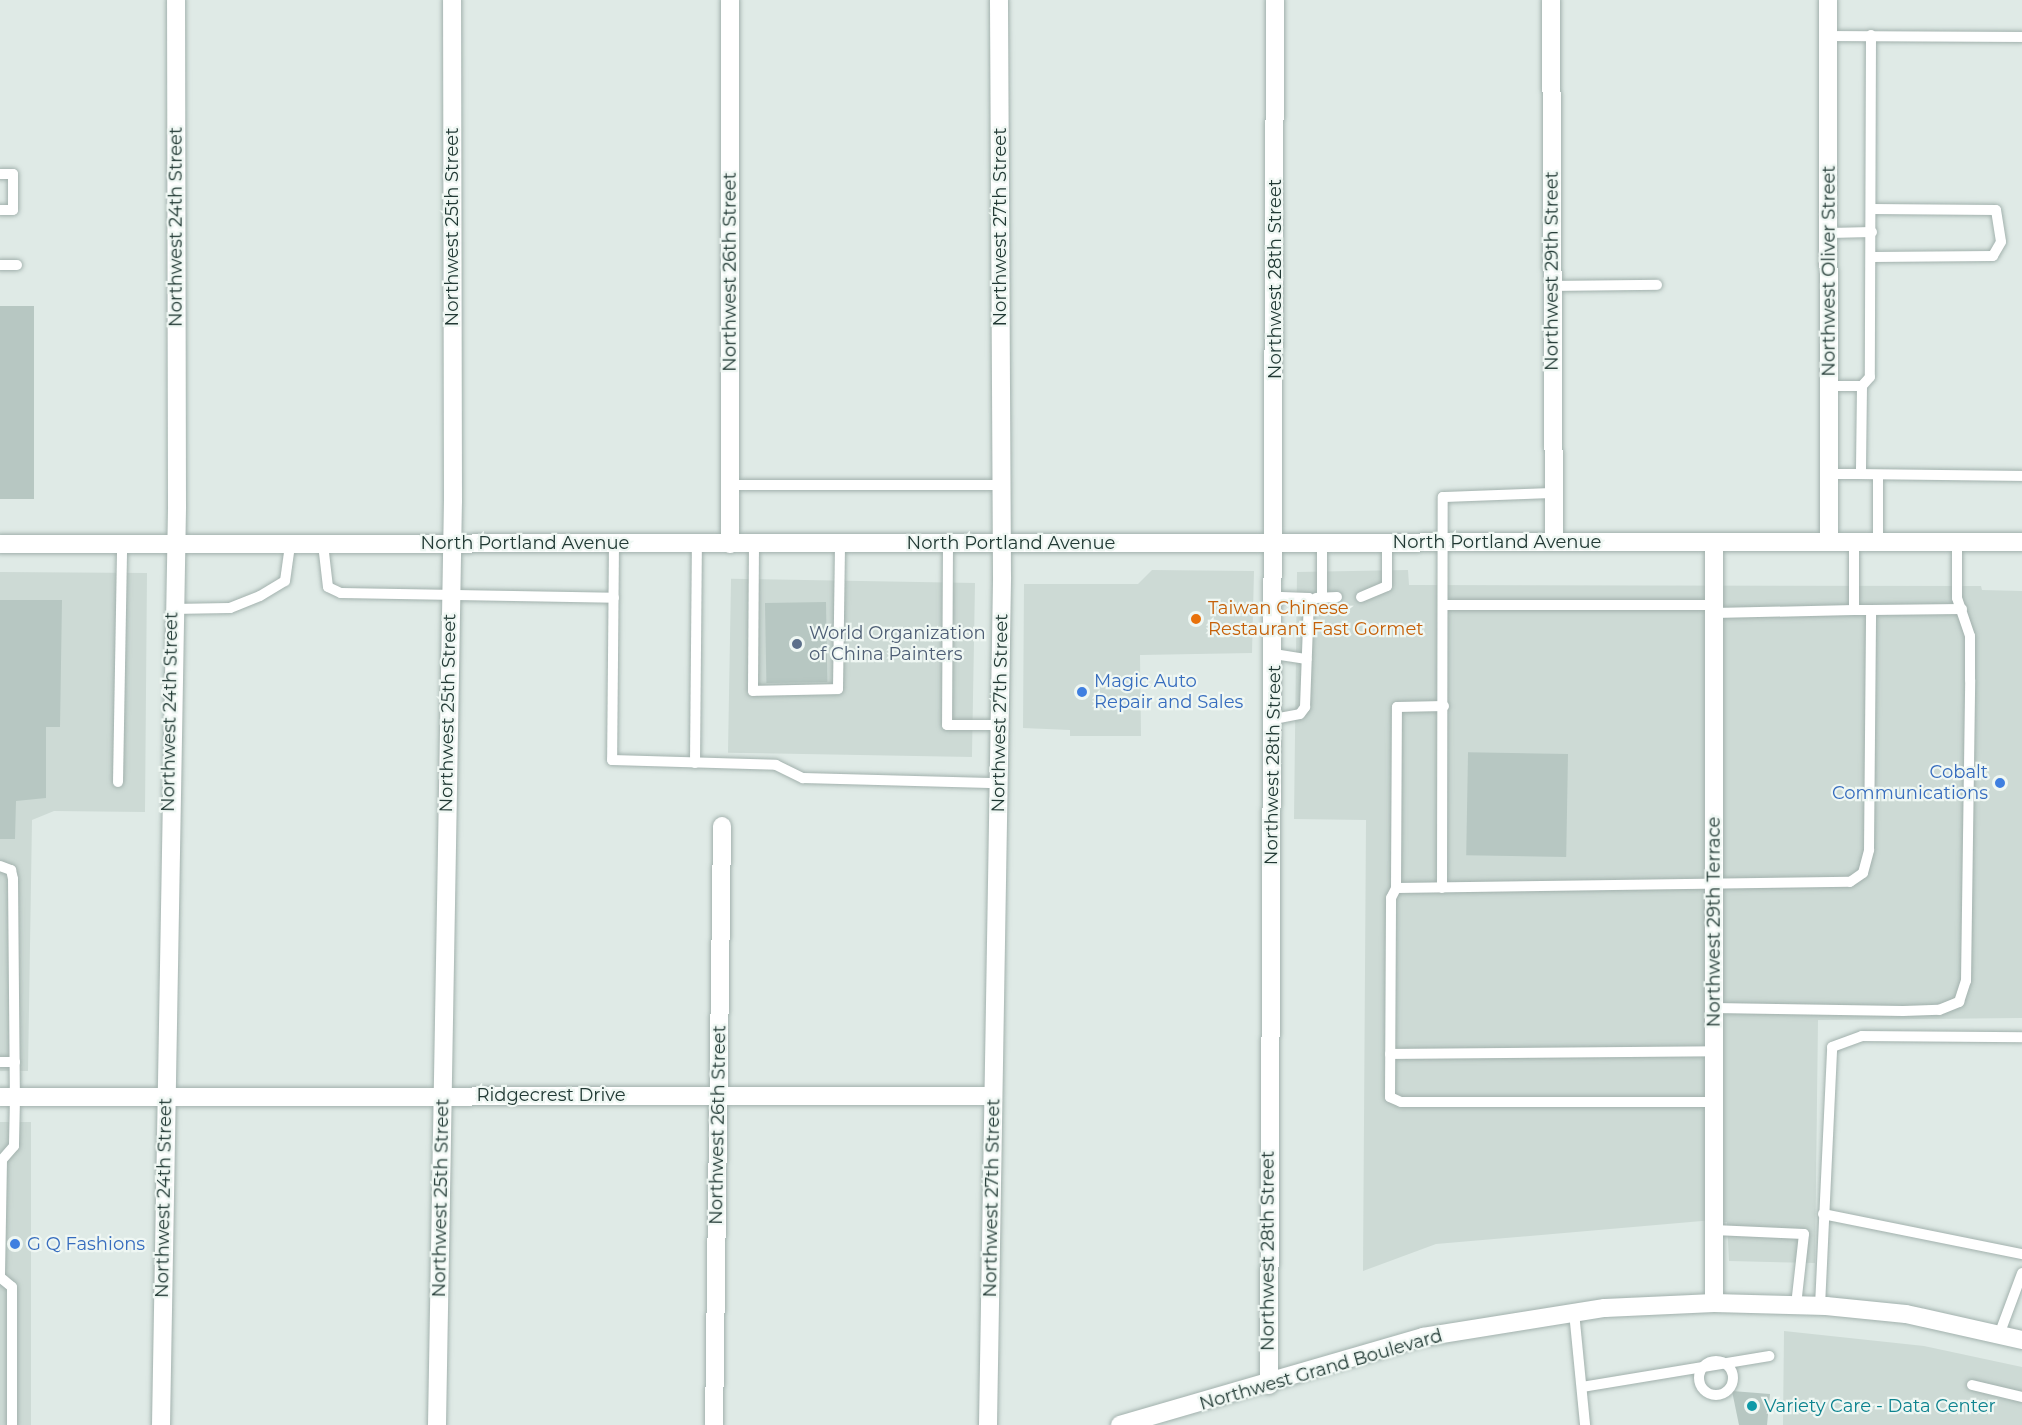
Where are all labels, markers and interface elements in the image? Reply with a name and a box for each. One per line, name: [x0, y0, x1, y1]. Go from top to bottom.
street label: Northwest 24th Street: [165, 127, 187, 327]
street label: Northwest 27th Street: [989, 127, 1011, 327]
street label: Northwest 25th Street: [441, 128, 463, 326]
street label: Northwest Oliver Street: [1818, 165, 1840, 377]
street label: Northwest 29th Street: [1541, 171, 1563, 371]
street label: Northwest 26th Street: [719, 172, 741, 372]
street label: Northwest 28th Street: [1264, 179, 1286, 379]
street label: North Portland Avenue: [1393, 531, 1601, 553]
street label: North Portland Avenue: [421, 532, 629, 554]
street label: North Portland Avenue: [907, 532, 1115, 554]
place label: Taiwan Chinese Restaurant Fast Gormet: [1208, 598, 1424, 640]
street label: Northwest 24th Street: [157, 612, 183, 812]
marker: Taiwan Chinese Restaurant Fast Gormet: [1189, 612, 1203, 626]
street label: Northwest 25th Street: [435, 613, 461, 813]
street label: Northwest 27th Street: [987, 613, 1013, 813]
place label: World Organization of China Painters: [809, 623, 986, 666]
marker: World Organization of China Painters: [790, 637, 804, 651]
street label: Northwest 28th Street: [1260, 665, 1286, 865]
place label: Magic Auto Repair and Sales: [1094, 671, 1243, 714]
marker: Magic Auto Repair and Sales: [1075, 685, 1089, 699]
place label: Cobalt Communications: [1832, 762, 1988, 804]
marker: Cobalt Communications: [1993, 776, 2007, 790]
street label: Northwest 29th Terrace: [1703, 817, 1725, 1027]
street label: Northwest 26th Street: [705, 1025, 731, 1225]
street label: Ridgecrest Drive: [476, 1084, 626, 1106]
street label: Northwest 24th Street: [151, 1098, 177, 1298]
street label: Northwest 25th Street: [428, 1098, 454, 1298]
street label: Northwest 27th Street: [979, 1098, 1005, 1298]
street label: Northwest 28th Street: [1257, 1151, 1279, 1351]
place label: G Q Fashions: [27, 1233, 145, 1255]
marker: G Q Fashions: [8, 1237, 22, 1251]
street label: Northwest Grand Boulevard: [1197, 1325, 1445, 1415]
place label: Variety Care - Data Center: [1764, 1395, 1996, 1417]
marker: Variety Care - Data Center: [1745, 1399, 1759, 1413]

